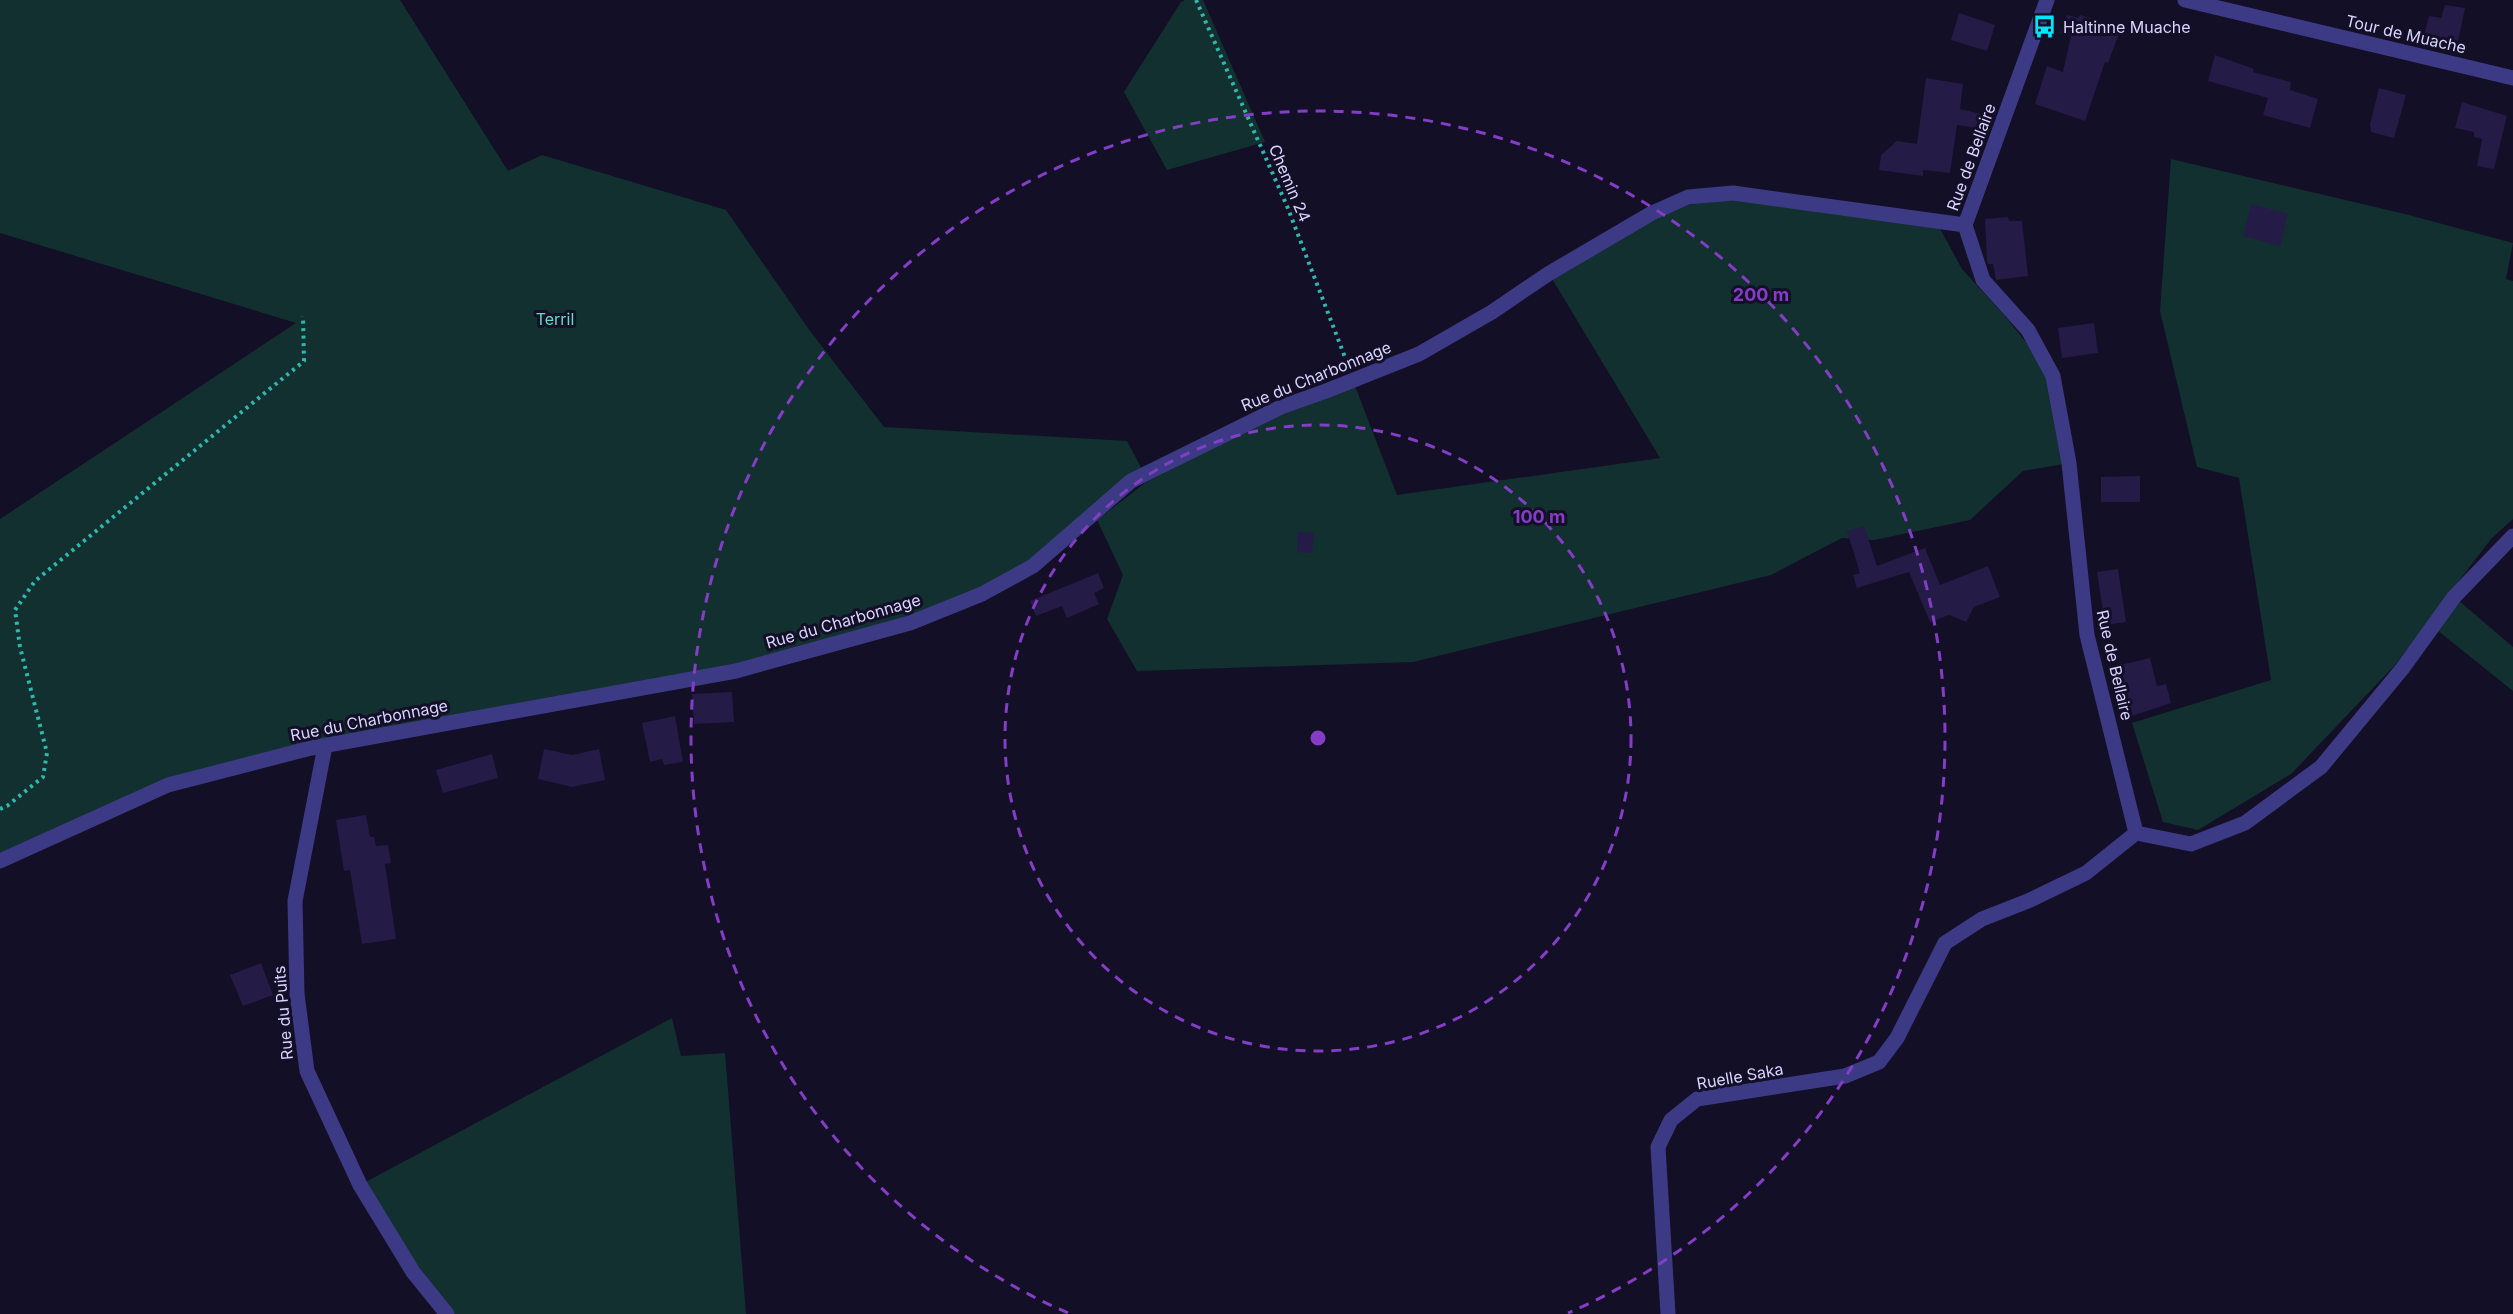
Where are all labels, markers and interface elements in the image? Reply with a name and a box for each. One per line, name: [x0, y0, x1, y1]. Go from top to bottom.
street label: Tour de Muache: [2344, 10, 2468, 58]
bus stop icon: Haltinne Muache: [2032, 14, 2058, 40]
place label: Haltinne Muache: [2063, 17, 2191, 37]
street label: Rue de Bellaire: [1942, 101, 2000, 213]
street label: Chemin 24: [1265, 141, 1315, 225]
text: 200 m: [1733, 284, 1789, 305]
park label: Terril: [536, 309, 574, 329]
street label: Rue du Charbonnage: [1238, 337, 1394, 415]
text: 100 m: [1513, 506, 1565, 527]
street label: Rue du Charbonnage: [763, 589, 923, 653]
street label: Rue de Bellaire: [2093, 608, 2137, 722]
street label: Rue du Charbonnage: [288, 695, 450, 745]
centre of rings: [1308, 728, 1328, 748]
street label: Rue du Puits: [269, 965, 297, 1061]
street label: Ruelle Saka: [1695, 1059, 1785, 1093]

